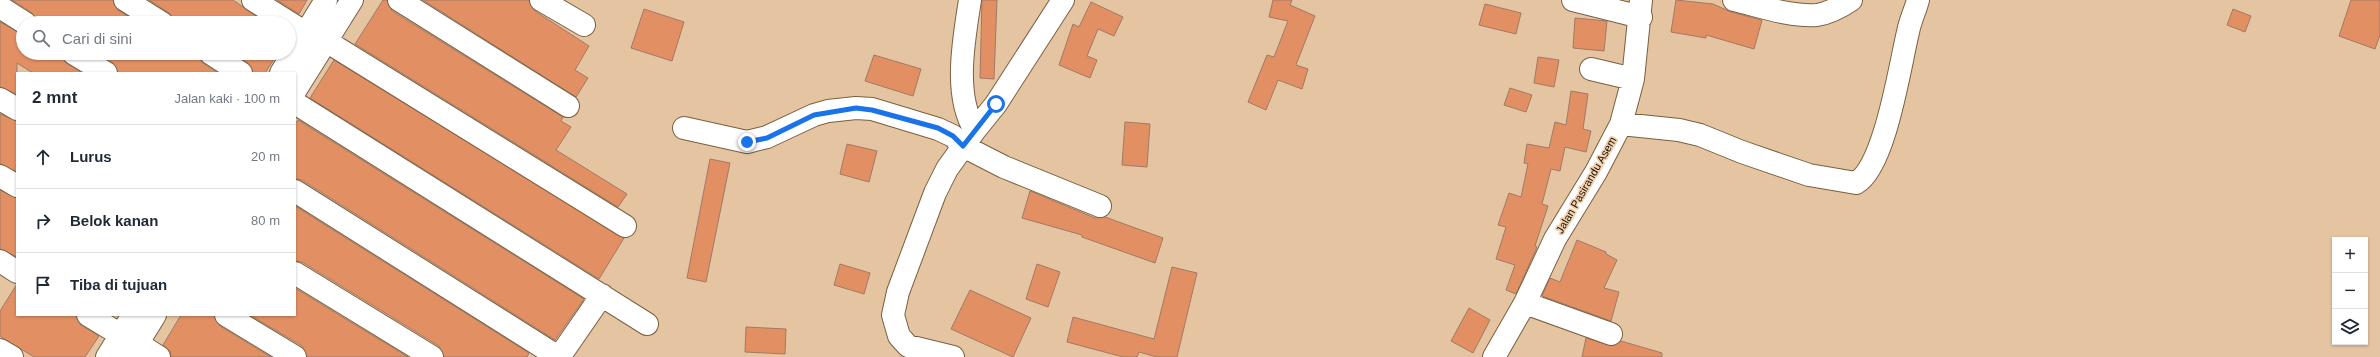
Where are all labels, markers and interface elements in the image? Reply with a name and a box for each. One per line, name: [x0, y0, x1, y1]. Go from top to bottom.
search box: [16, 16, 296, 60]
icon: search: [30, 27, 52, 49]
text: Cari di sini: [62, 30, 132, 47]
text: 2 mnt: [32, 88, 77, 107]
text: Jalan kaki · 100 m: [175, 91, 280, 106]
route start: [987, 95, 1005, 113]
route end: [738, 133, 756, 151]
street label: Jalan Pasirandu Asem: [1553, 135, 1619, 235]
icon: ahead: [32, 146, 54, 168]
text: Lurus: [70, 148, 112, 165]
text: 20 m: [251, 149, 280, 164]
icon: right: [32, 210, 54, 232]
text: Belok kanan: [70, 212, 158, 229]
text: 80 m: [251, 213, 280, 228]
map controls: [2332, 237, 2368, 345]
button: +: [2332, 237, 2368, 273]
button: −: [2332, 273, 2368, 309]
icon: arrive: [32, 274, 54, 296]
text: Tiba di tujuan: [70, 276, 167, 293]
button: layers: [2332, 309, 2368, 345]

